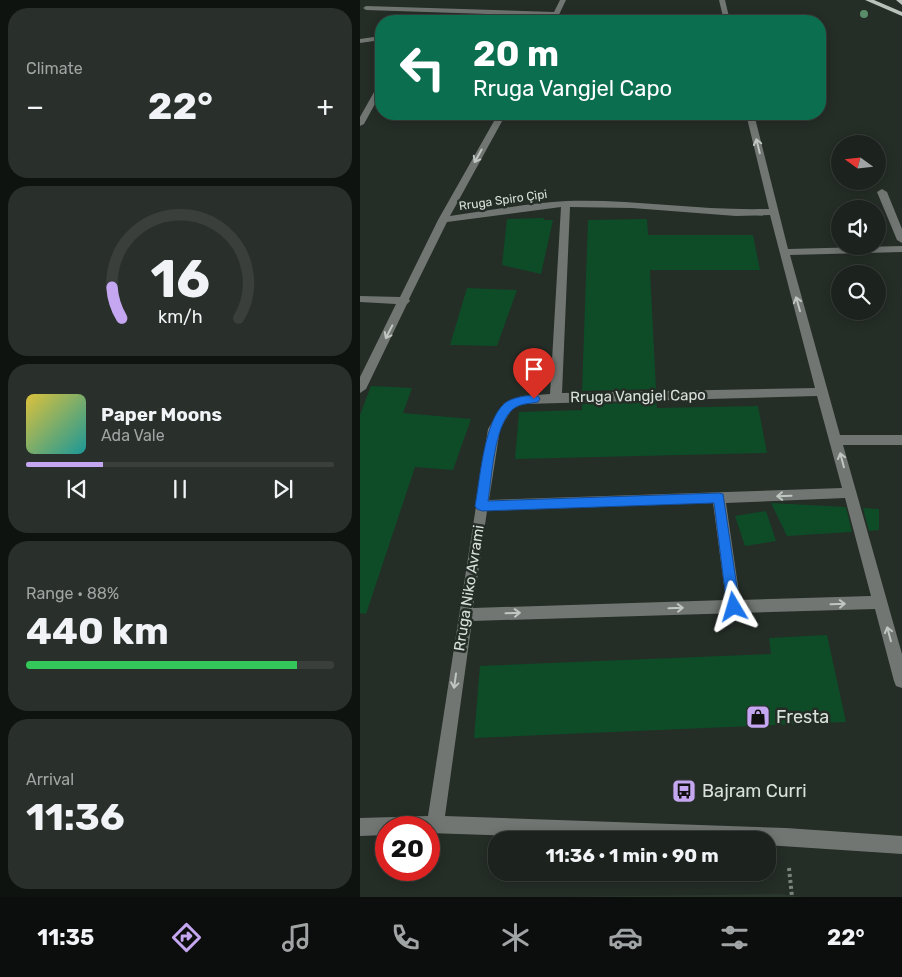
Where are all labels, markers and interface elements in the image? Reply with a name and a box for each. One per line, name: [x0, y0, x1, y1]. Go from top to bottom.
text: 20 m: [473, 33, 559, 75]
icon: left: [390, 35, 455, 100]
text: Climate: [26, 59, 83, 78]
text: Rruga Vangjel Capo: [473, 75, 672, 102]
text: 22°: [148, 83, 213, 129]
text: −: [26, 90, 44, 123]
text: +: [317, 90, 334, 123]
north arrow: [831, 135, 886, 190]
map controls: [831, 135, 886, 320]
one-way arrow: [753, 139, 762, 155]
one-way arrow: [473, 149, 483, 163]
street label: Rruga Spiro Çipi: [458, 187, 548, 213]
button: sound: [831, 200, 886, 255]
text: 16: [150, 248, 210, 310]
button: search: [831, 265, 886, 320]
one-way arrow: [793, 296, 802, 312]
text: km/h: [158, 306, 202, 327]
one-way arrow: [384, 325, 394, 340]
pin: [513, 348, 555, 399]
icon: arrive: [520, 355, 548, 383]
street label: Rruga Vangjel Capo: [570, 386, 706, 406]
text: Paper Moons: [101, 403, 222, 426]
text: Ada Vale: [101, 426, 165, 445]
one-way arrow: [837, 453, 846, 469]
icon: previous: [63, 475, 91, 503]
icon: pause: [166, 475, 194, 503]
icon: next: [269, 475, 297, 503]
one-way arrow: [777, 491, 793, 500]
street label: Rruga Niko Avrami: [450, 524, 488, 652]
position arrow: [707, 580, 759, 632]
text: Range · 88%: [26, 584, 119, 603]
one-way arrow: [830, 599, 846, 608]
one-way arrow: [667, 604, 683, 613]
text: 440 km: [26, 608, 169, 654]
one-way arrow: [505, 608, 521, 618]
one-way arrow: [884, 627, 893, 643]
one-way arrow: [450, 672, 460, 688]
shop icon: Fresta: [745, 704, 771, 730]
place label: Fresta: [776, 706, 829, 728]
text: Arrival: [26, 770, 74, 789]
bus stop icon: Bajram Curri: [671, 778, 697, 804]
place label: Bajram Curri: [702, 780, 807, 802]
text: 11:36: [26, 794, 125, 840]
speed limit sign: 20: [375, 816, 440, 881]
text: 11:36 · 1 min · 90 m: [545, 844, 719, 867]
icon: directions: [169, 920, 204, 955]
icon: music: [279, 920, 314, 955]
icon: phone: [388, 920, 423, 955]
icon: climate: [498, 920, 533, 955]
icon: car: [608, 920, 643, 955]
icon: filters: [717, 920, 752, 955]
text: 11:35: [37, 924, 94, 951]
text: 22°: [827, 924, 865, 951]

